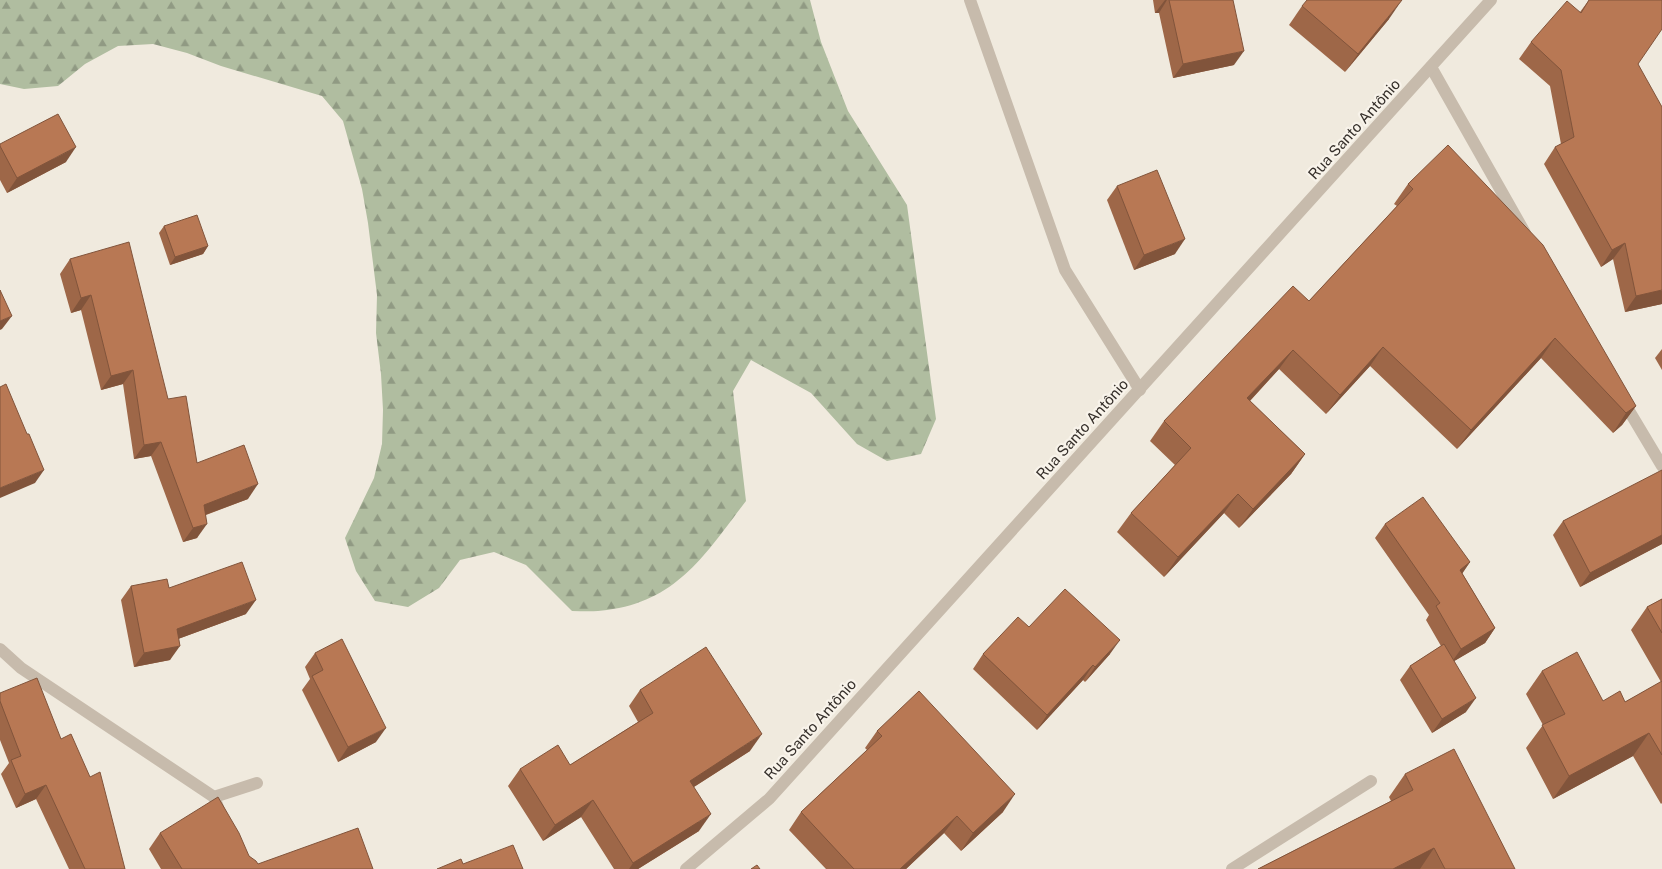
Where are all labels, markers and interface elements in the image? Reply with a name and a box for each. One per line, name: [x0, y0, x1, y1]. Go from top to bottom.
street label: Rua Santo Antônio: [1305, 75, 1403, 183]
street label: Rua Santo Antônio: [1033, 375, 1131, 483]
street label: Rua Santo Antônio: [761, 675, 859, 783]

